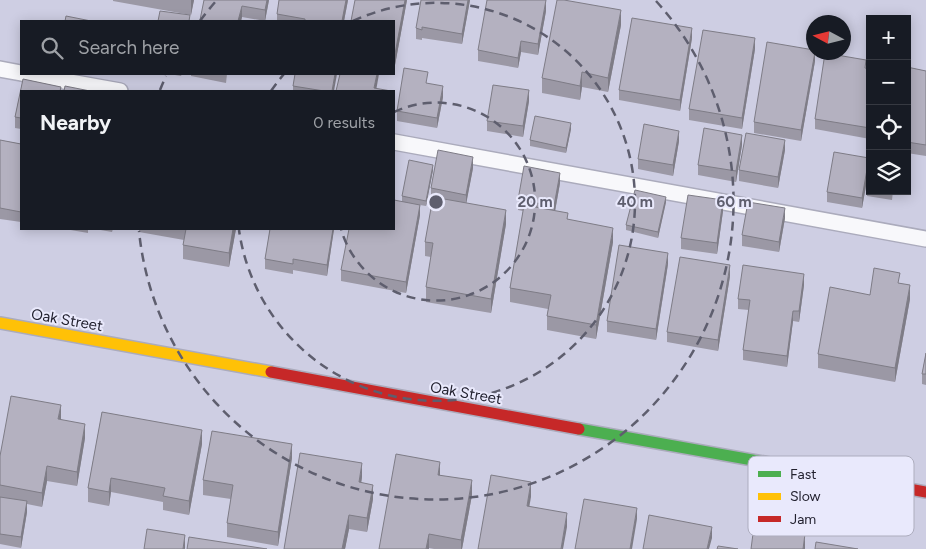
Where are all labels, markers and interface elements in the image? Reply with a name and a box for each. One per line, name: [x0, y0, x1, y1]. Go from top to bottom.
north arrow: [806, 15, 851, 60]
map controls: [866, 15, 911, 195]
button: +: [866, 15, 911, 60]
search box: [20, 20, 395, 75]
icon: search: [38, 34, 66, 62]
text: Search here: [78, 36, 180, 59]
button: −: [866, 60, 911, 105]
button: locate: [866, 105, 911, 150]
text: Nearby: [40, 110, 111, 135]
text: 0 results: [313, 113, 375, 132]
button: layers: [866, 150, 911, 195]
centre of rings: [427, 193, 445, 211]
text: 20 m: [517, 193, 553, 211]
text: 40 m: [617, 193, 653, 211]
text: 60 m: [716, 193, 752, 211]
street label: Oak Street: [30, 305, 104, 335]
street label: Oak Street: [429, 378, 503, 408]
legend: [748, 456, 914, 536]
text: Fast: [790, 466, 816, 483]
text: Slow: [790, 488, 821, 505]
text: Jam: [790, 511, 816, 528]

